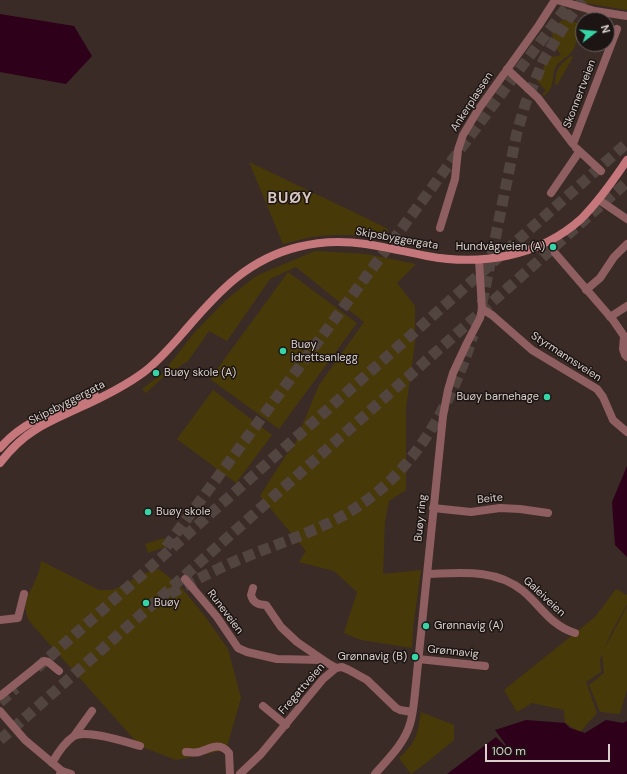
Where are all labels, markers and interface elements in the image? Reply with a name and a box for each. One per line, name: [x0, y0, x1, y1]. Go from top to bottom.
north arrow: [575, 12, 615, 52]
text: N: [598, 23, 613, 35]
street label: Skonnertveien: [561, 58, 599, 130]
street label: Ankerplassen: [448, 70, 496, 134]
district label: BUØY: [267, 190, 313, 208]
street label: Skipsbyggergata: [355, 225, 439, 253]
place label: Hundvågveien (A): [456, 240, 545, 254]
marker: Hundvågveien (A): [548, 242, 558, 252]
street label: Styrmannsveien: [528, 329, 604, 385]
place label: Buøy idrettsanlegg: [291, 338, 358, 364]
marker: Buøy idrettsanlegg: [278, 346, 288, 356]
place label: Buøy skole (A): [164, 366, 236, 380]
marker: Buøy skole (A): [151, 368, 161, 378]
street label: Skipsbyggergata: [27, 378, 107, 428]
place label: Buøy barnehage: [456, 390, 539, 404]
marker: Buøy barnehage: [542, 392, 552, 402]
street label: Beite: [476, 491, 504, 507]
street label: Buøy ring: [412, 494, 430, 542]
place label: Buøy skole: [156, 505, 210, 519]
marker: Buøy skole: [143, 507, 153, 517]
street label: Galeiveien: [520, 574, 568, 620]
street label: Runeveien: [204, 587, 246, 637]
place label: Buøy: [154, 596, 180, 610]
marker: Buøy: [141, 598, 151, 608]
place label: Grønnavig (A): [434, 619, 503, 633]
marker: Grønnavig (A): [421, 621, 431, 631]
street label: Grønnavig: [427, 643, 479, 661]
place label: Grønnavig (B): [337, 650, 407, 664]
marker: Grønnavig (B): [410, 652, 420, 662]
street label: Fregattveien: [276, 661, 328, 717]
scale bar: [487, 736, 612, 762]
text: 100 m: [492, 743, 526, 759]

